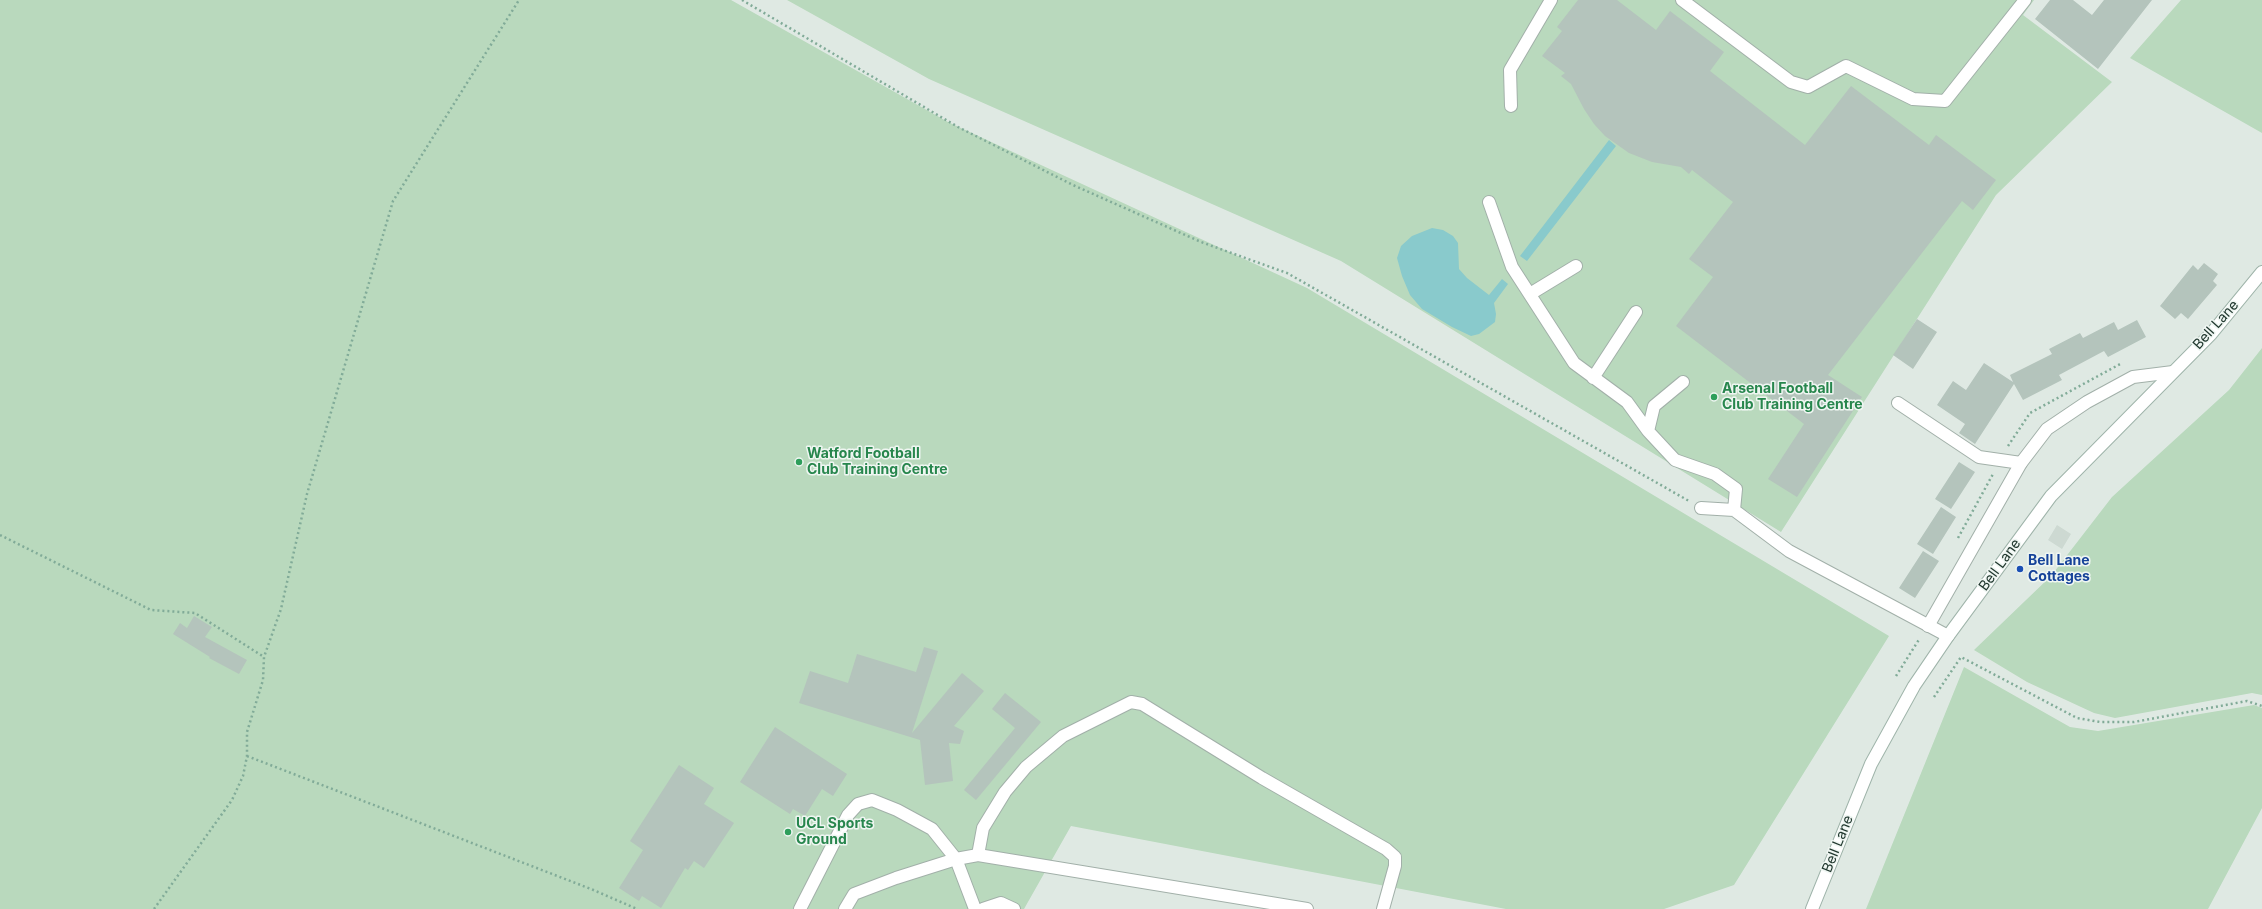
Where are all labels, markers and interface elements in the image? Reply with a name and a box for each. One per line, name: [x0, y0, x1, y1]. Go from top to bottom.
street label: Bell Lane: [2190, 297, 2242, 353]
place label: Arsenal Football Club Training Centre: [1722, 381, 1863, 414]
marker: Arsenal Football Club Training Centre: [1709, 392, 1719, 402]
place label: Watford Football Club Training Centre: [807, 446, 948, 478]
marker: Watford Football Club Training Centre: [794, 457, 804, 467]
street label: Bell Lane: [1975, 536, 2025, 594]
place label: Bell Lane Cottages: [2028, 553, 2090, 586]
marker: Bell Lane Cottages: [2015, 564, 2025, 574]
street label: Bell Lane: [1819, 813, 1857, 875]
place label: UCL Sports Ground: [796, 816, 873, 848]
marker: UCL Sports Ground: [783, 827, 793, 837]

